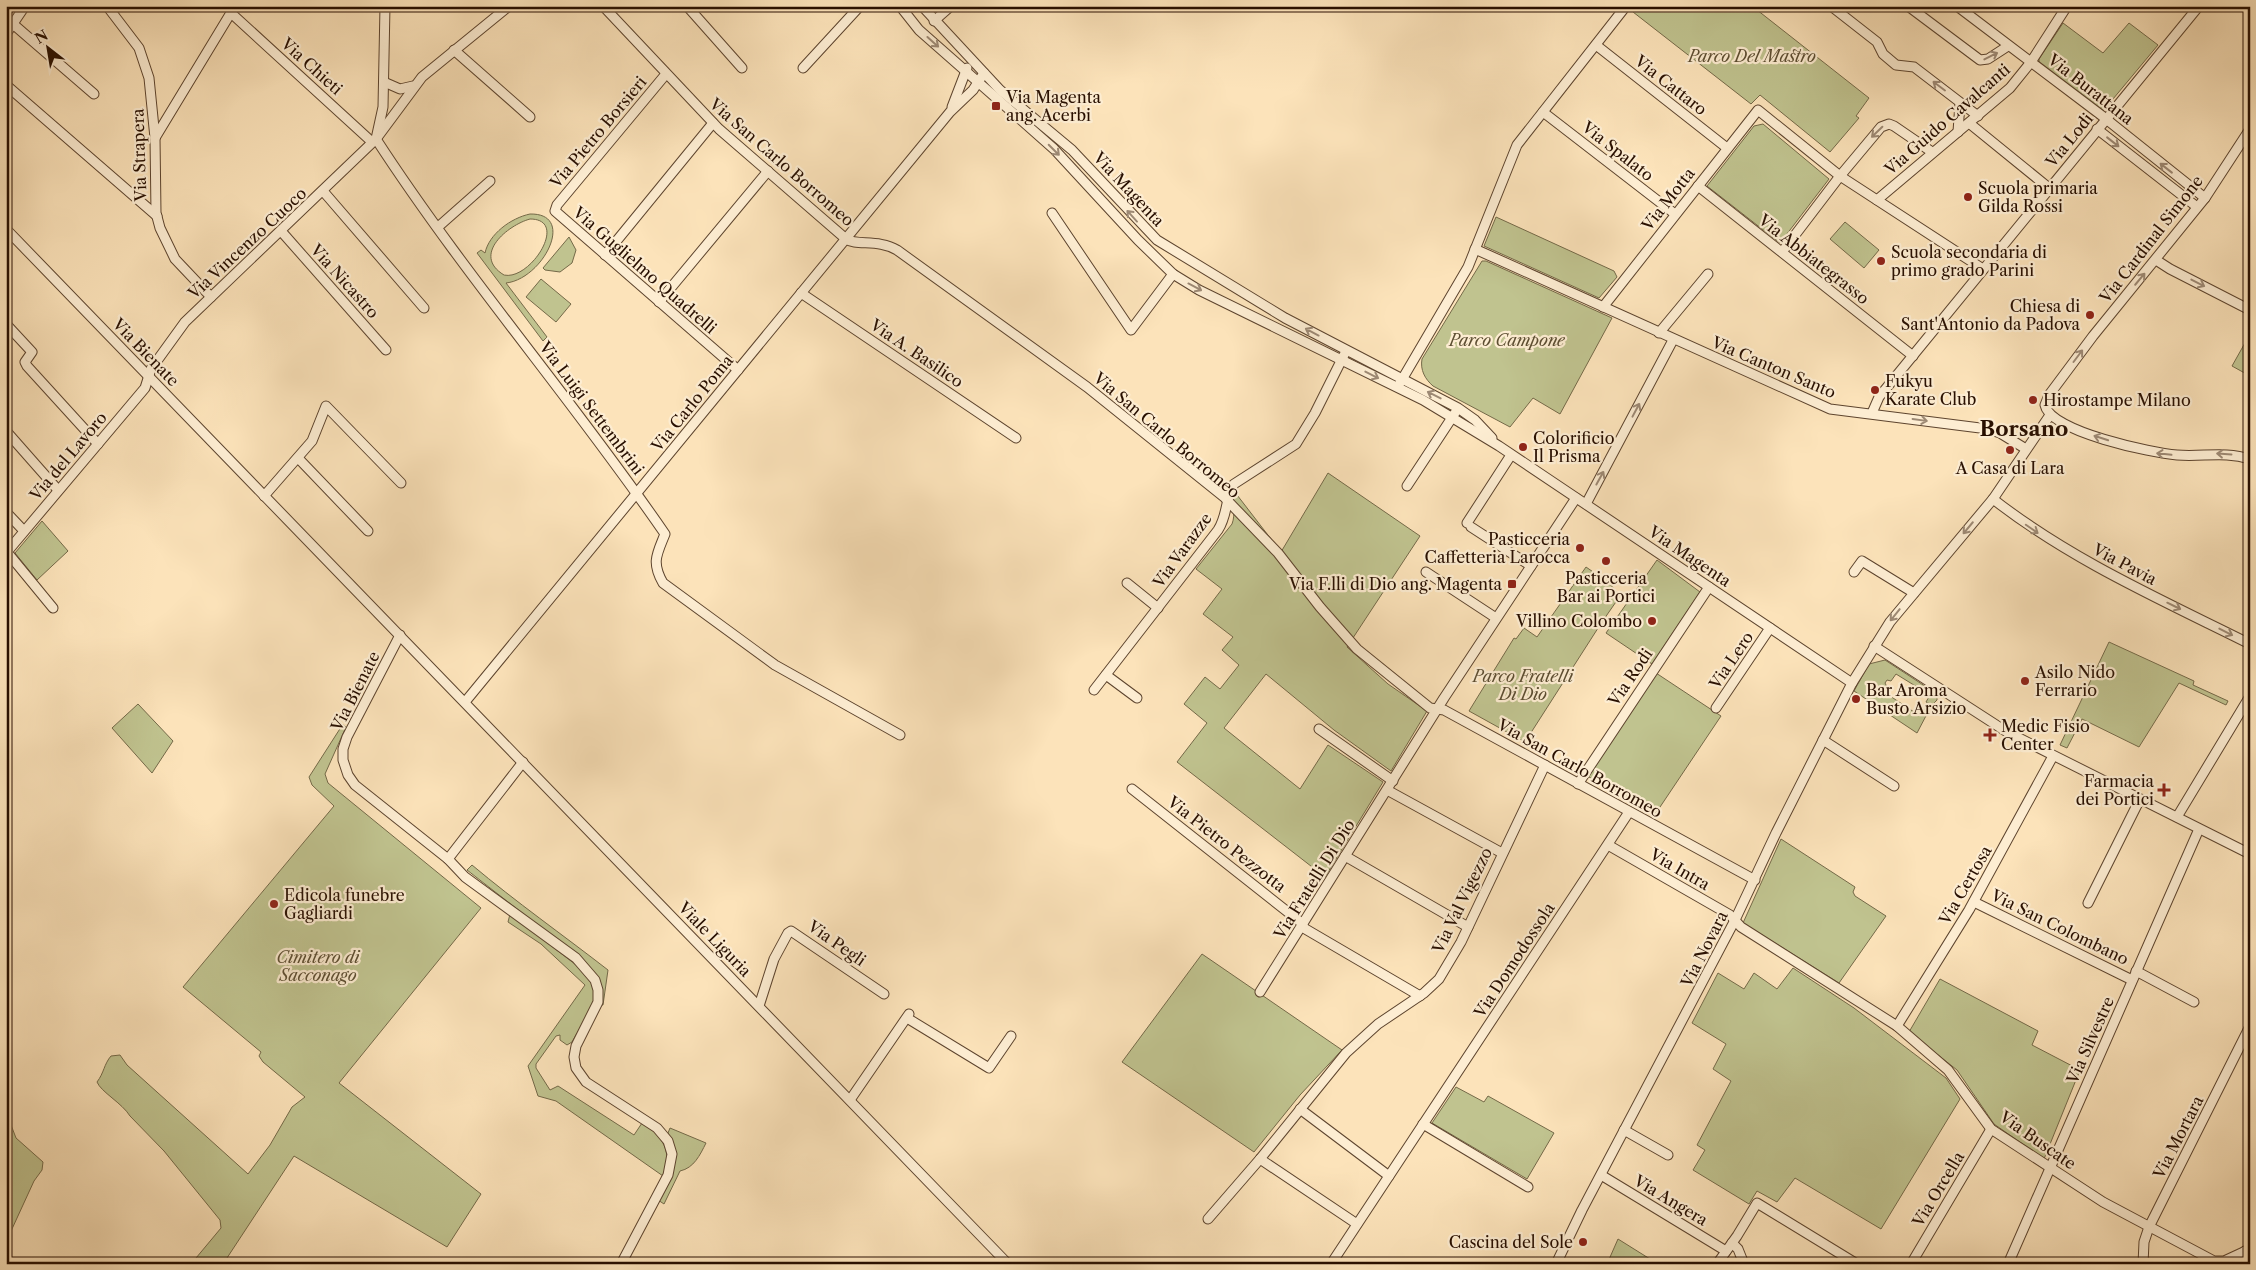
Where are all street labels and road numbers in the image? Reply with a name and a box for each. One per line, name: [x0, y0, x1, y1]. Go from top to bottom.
street label: Via Chieti: [276, 33, 347, 99]
street label: Via Burattana: [2043, 49, 2138, 129]
street label: Via Cattaro: [1630, 50, 1711, 119]
street label: Via Guido Cavalcanti: [1879, 59, 2014, 180]
street label: Via Pietro Borsieri: [545, 72, 651, 193]
street label: Via San Carlo Borromeo: [705, 93, 859, 230]
street label: Via Strapera: [127, 108, 151, 203]
street label: Via Lodi: [2041, 109, 2097, 172]
street label: Via Spalato: [1577, 116, 1658, 185]
street label: Via Magenta: [1089, 147, 1169, 231]
street label: Via Motta: [1637, 163, 1699, 235]
street label: Via Cardinal Simone: [2094, 171, 2207, 308]
street label: Via Vincenzo Cuoco: [183, 183, 311, 304]
street label: Via Guglielmo Quadrelli: [568, 202, 721, 338]
street label: Via Abbiategrasso: [1754, 209, 1873, 308]
street label: Via Nicastro: [306, 239, 384, 322]
street label: Via Bienate: [108, 313, 183, 390]
street label: Via A. Basilico: [866, 314, 967, 392]
street label: Via Canton Santo: [1708, 331, 1839, 402]
street label: Via Luigi Settembrini: [535, 337, 649, 479]
street label: Via Carlo Poma: [646, 350, 737, 456]
street label: Via San Carlo Borromeo: [1089, 367, 1245, 502]
street label: Via del Lavoro: [24, 407, 111, 505]
street label: Via Varazze: [1148, 509, 1216, 592]
street label: Via Magenta: [1644, 521, 1735, 591]
street label: Via Pavia: [2089, 538, 2161, 589]
street label: Via Lero: [1704, 627, 1757, 693]
street label: Via Rodi: [1603, 644, 1657, 710]
street label: Via Bienate: [326, 648, 384, 735]
street label: Via San Carlo Borromeo: [1493, 714, 1666, 822]
street label: Via Pietro Pezzotta: [1163, 791, 1291, 897]
street label: Via Fratelli Di Dio: [1269, 815, 1359, 943]
street label: Via Certosa: [1934, 841, 1996, 929]
street label: Via Intra: [1646, 843, 1714, 894]
street label: Via Val Vigezzo: [1427, 844, 1496, 957]
street label: Via San Colombano: [1987, 885, 2132, 969]
street label: Viale Liguria: [674, 897, 756, 981]
street label: Via Domodossola: [1469, 898, 1559, 1022]
street label: Via Novara: [1676, 907, 1732, 991]
street label: Via Pegli: [803, 915, 870, 970]
street label: Via Silvestre: [2062, 993, 2118, 1088]
street label: Via Mortara: [2148, 1092, 2208, 1183]
street label: Via Buscate: [1995, 1106, 2080, 1174]
street label: Via Orcella: [1907, 1147, 1969, 1231]
street label: Via Angera: [1630, 1170, 1712, 1230]

